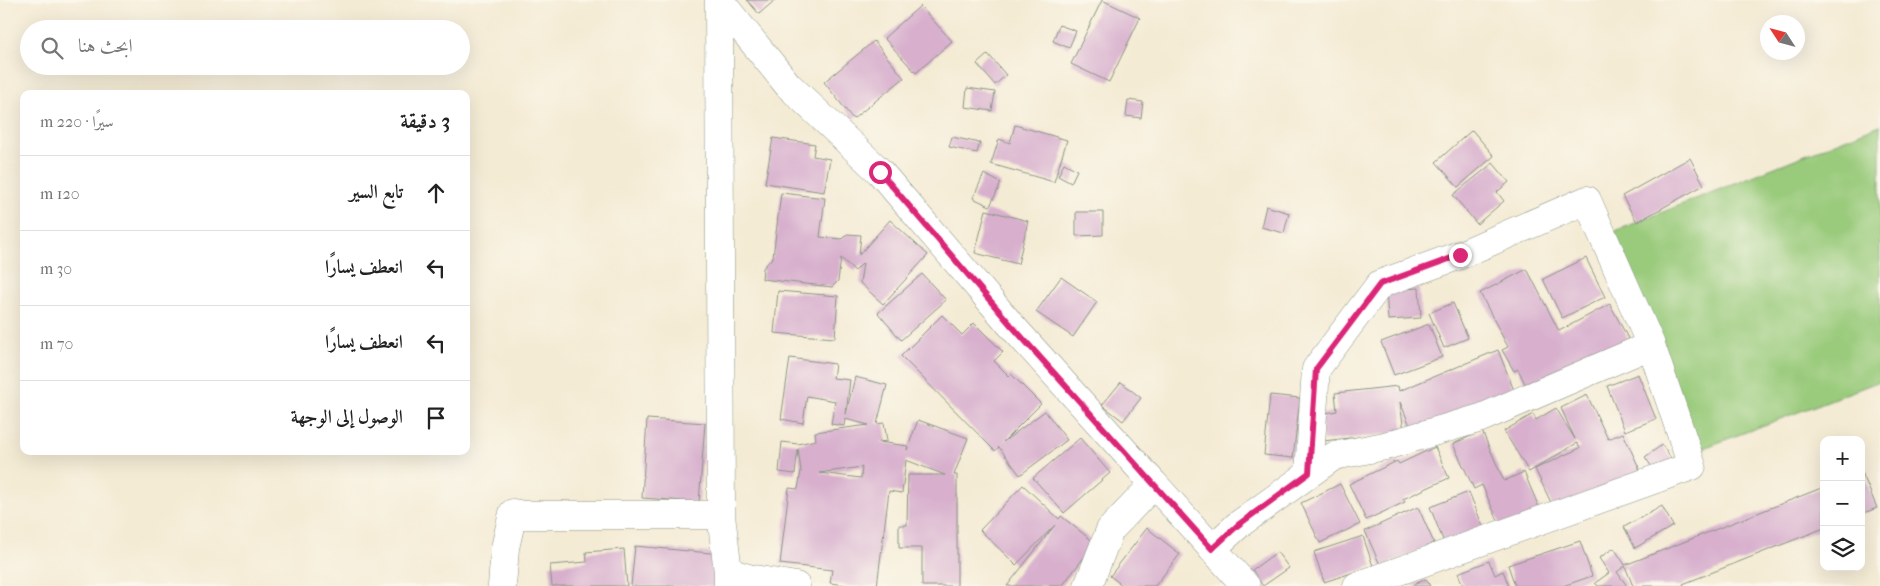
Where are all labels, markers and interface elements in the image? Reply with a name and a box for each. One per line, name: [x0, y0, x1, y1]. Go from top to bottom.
north arrow: [1760, 15, 1805, 60]
search box: [20, 20, 470, 75]
icon: search: [38, 34, 66, 62]
text: ابحث هنا: [78, 35, 133, 57]
text: 3 دقيقة: [400, 109, 450, 133]
text: سيرًا · 220 m: [40, 112, 113, 131]
route start: [869, 161, 892, 184]
icon: ahead: [422, 179, 450, 207]
text: تابع السير: [349, 181, 403, 203]
text: 120 m: [40, 184, 80, 203]
route end: [1449, 244, 1472, 267]
icon: left: [422, 254, 450, 282]
text: انعطف يسارًا: [325, 256, 403, 278]
text: 30 m: [40, 259, 72, 278]
icon: left: [422, 329, 450, 357]
text: انعطف يسارًا: [325, 331, 403, 353]
text: 70 m: [40, 334, 73, 353]
icon: arrive: [422, 404, 450, 432]
text: الوصول إلى الوجهة: [291, 406, 403, 428]
map controls: [1820, 436, 1865, 571]
button: +: [1820, 436, 1865, 481]
button: −: [1820, 481, 1865, 526]
button: layers: [1820, 526, 1865, 571]

